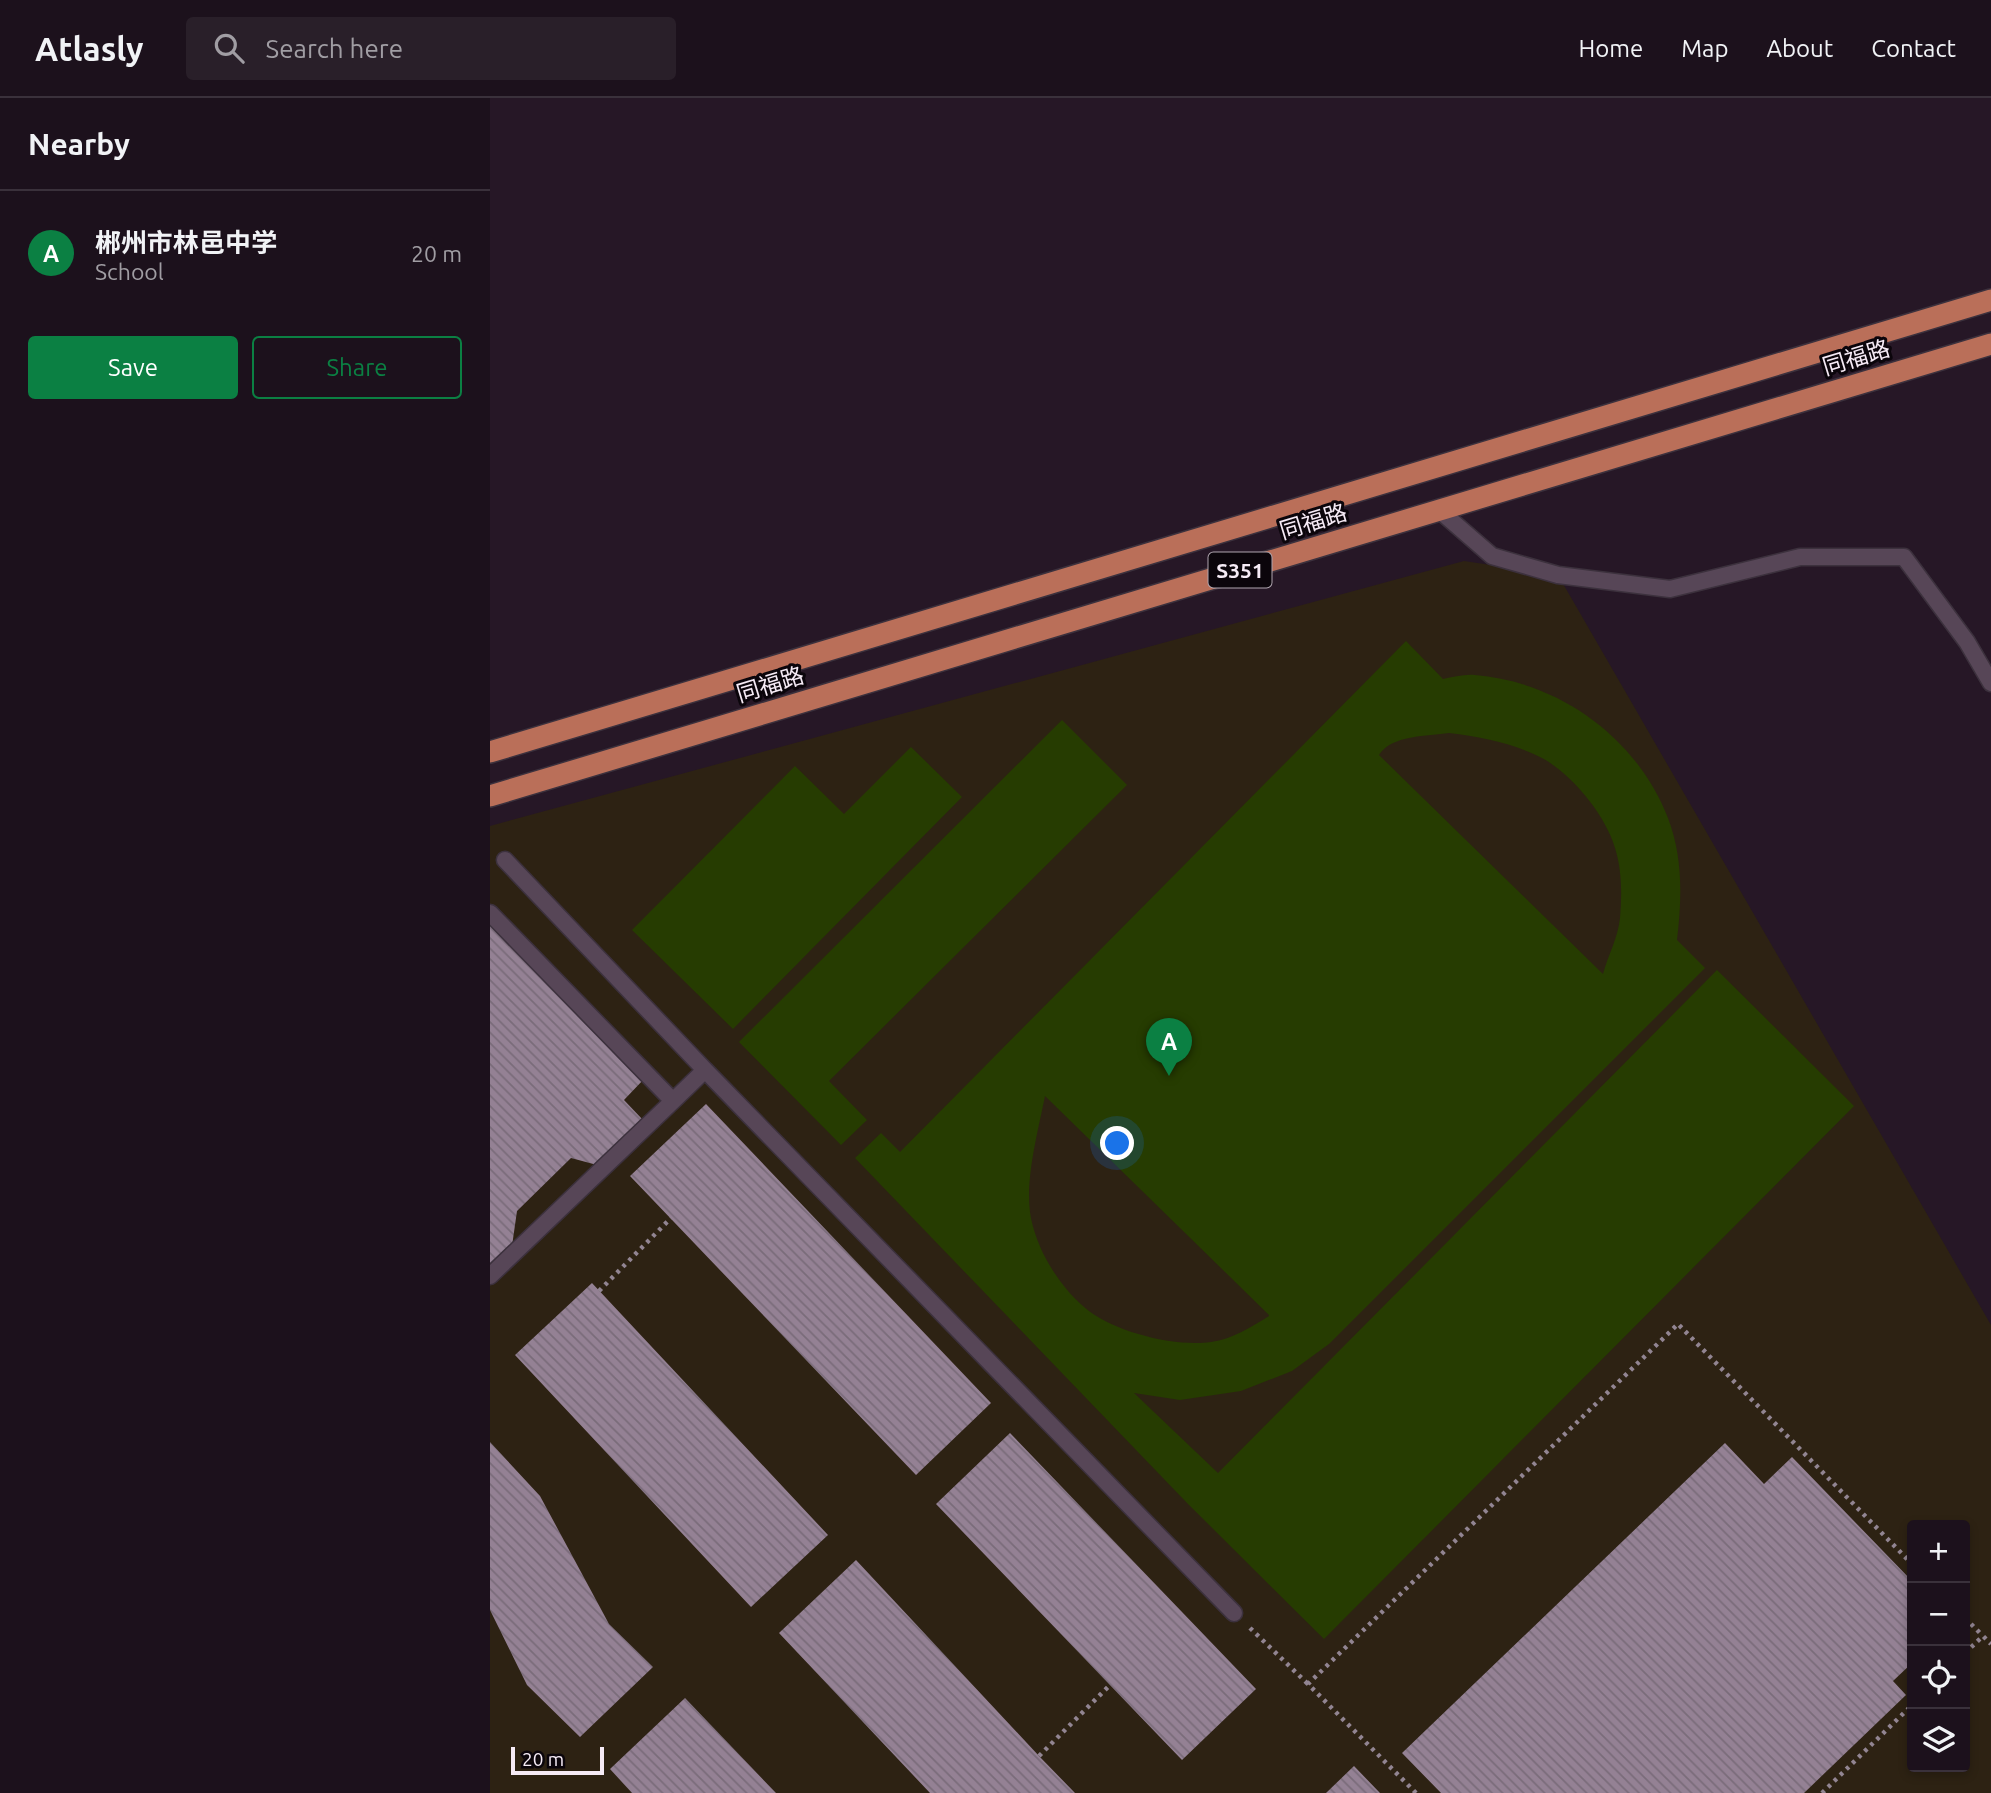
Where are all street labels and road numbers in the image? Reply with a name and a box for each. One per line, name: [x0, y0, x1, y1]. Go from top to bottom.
street label: 同福路: [1819, 335, 1893, 379]
street label: 同福路: [1276, 499, 1350, 543]
road number: S351: [1208, 552, 1272, 588]
street label: 同福路: [733, 662, 807, 706]

